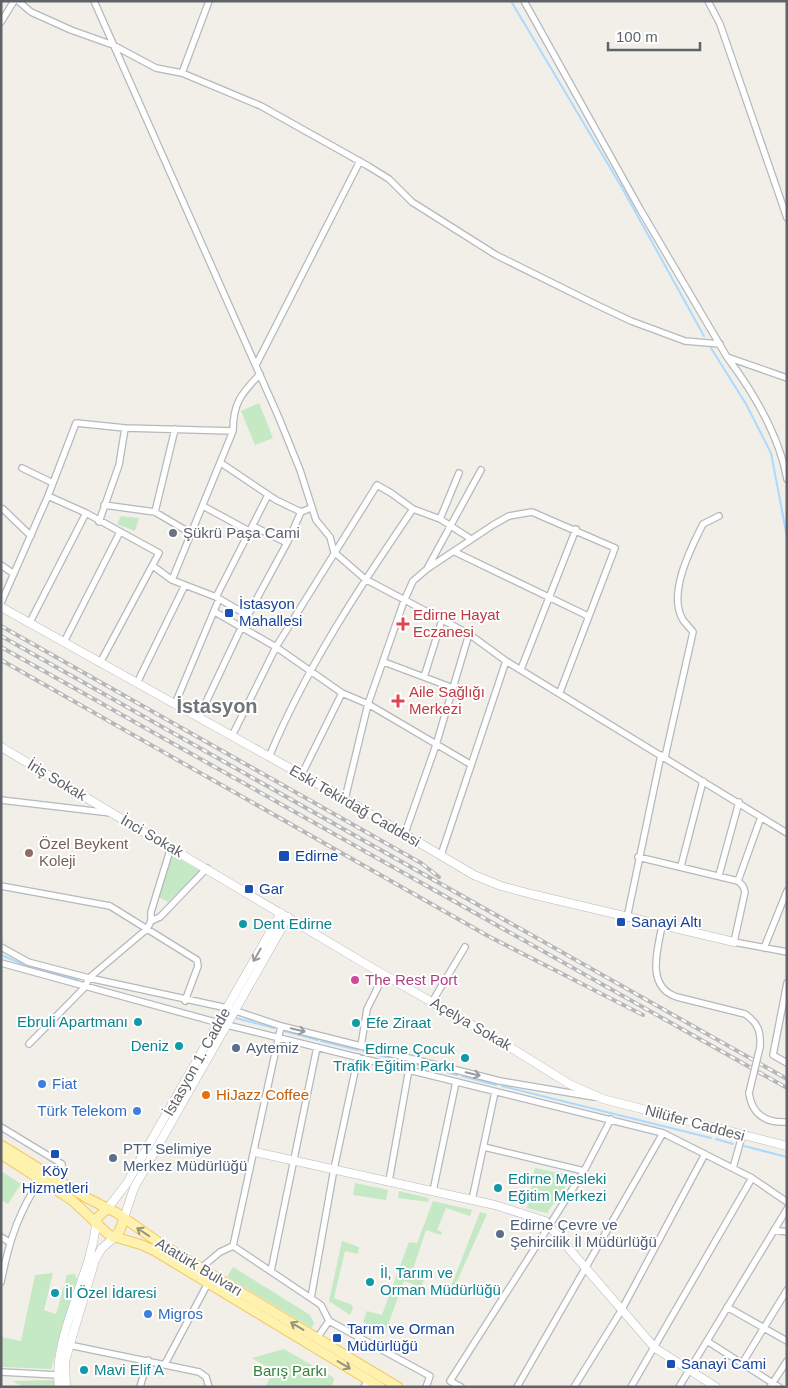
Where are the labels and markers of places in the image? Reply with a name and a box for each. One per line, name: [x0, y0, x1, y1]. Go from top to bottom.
place label: Şükrü Paşa Cami: [183, 524, 300, 541]
marker: Şükrü Paşa Cami: [167, 527, 179, 539]
place label: İstasyon Mahallesi: [239, 595, 302, 629]
place label: Edirne Hayat Eczanesi: [413, 606, 501, 640]
marker: İstasyon Mahallesi: [223, 607, 235, 619]
marker: Edirne Hayat Eczanesi: [397, 618, 409, 630]
place label: Aile Sağlığı Merkezi: [409, 683, 485, 717]
marker: Aile Sağlığı Merkezi: [391, 694, 405, 708]
place label: Özel Beykent Koleji: [39, 835, 129, 869]
marker: Özel Beykent Koleji: [23, 847, 35, 859]
place label: Edirne: [295, 847, 338, 864]
marker: Edirne: [277, 849, 291, 863]
place label: Gar: [259, 880, 284, 897]
marker: Gar: [243, 883, 255, 895]
place label: Sanayi Altı: [631, 913, 702, 930]
place label: Dent Edirne: [253, 915, 332, 932]
marker: Sanayi Altı: [615, 916, 627, 928]
marker: Dent Edirne: [237, 918, 249, 930]
place label: The Rest Port: [365, 971, 458, 988]
marker: The Rest Port: [349, 974, 361, 986]
place label: Ebruli Apartmanı: [17, 1013, 128, 1030]
place label: Efe Ziraat: [366, 1014, 432, 1031]
marker: Ebruli Apartmanı: [132, 1016, 144, 1028]
marker: Efe Ziraat: [350, 1017, 362, 1029]
place label: Deniz: [131, 1037, 169, 1054]
place label: Aytemiz: [246, 1039, 299, 1056]
marker: Deniz: [173, 1040, 185, 1052]
place label: Edirne Çocuk Trafik Eğitim Parkı: [333, 1040, 455, 1074]
marker: Aytemiz: [230, 1042, 242, 1054]
marker: Edirne Çocuk Trafik Eğitim Parkı: [459, 1052, 471, 1064]
place label: Fiat: [52, 1075, 78, 1092]
marker: Fiat: [36, 1078, 48, 1090]
place label: HiJazz Coffee: [216, 1086, 309, 1103]
marker: HiJazz Coffee: [200, 1089, 212, 1101]
place label: Türk Telekom: [37, 1102, 127, 1119]
marker: Türk Telekom: [131, 1105, 143, 1117]
place label: PTT Selimiye Merkez Müdürlüğü: [123, 1140, 247, 1174]
marker: Köy Hizmetleri: [49, 1148, 61, 1160]
marker: PTT Selimiye Merkez Müdürlüğü: [107, 1152, 119, 1164]
place label: Köy Hizmetleri: [22, 1162, 88, 1196]
place label: Edirne Mesleki Eğitim Merkezi: [508, 1170, 606, 1204]
marker: Edirne Mesleki Eğitim Merkezi: [492, 1182, 504, 1194]
place label: Edirne Çevre ve Şehircilik İl Müdürlüğü: [510, 1216, 657, 1250]
marker: Edirne Çevre ve Şehircilik İl Müdürlüğü: [494, 1228, 506, 1240]
place label: İl, Tarım ve Orman Müdürlüğü: [380, 1264, 501, 1298]
marker: İl, Tarım ve Orman Müdürlüğü: [364, 1276, 376, 1288]
place label: İl Özel İdaresi: [65, 1284, 157, 1301]
marker: İl Özel İdaresi: [49, 1287, 61, 1299]
place label: Migros: [158, 1305, 203, 1322]
marker: Migros: [142, 1308, 154, 1320]
place label: Tarım ve Orman Müdürlüğü: [347, 1320, 455, 1354]
marker: Tarım ve Orman Müdürlüğü: [331, 1332, 343, 1344]
place label: Sanayi Cami: [681, 1355, 766, 1372]
marker: Sanayi Cami: [665, 1358, 677, 1370]
place label: Mavi Elif A: [94, 1361, 164, 1378]
marker: Mavi Elif A: [78, 1364, 90, 1376]

